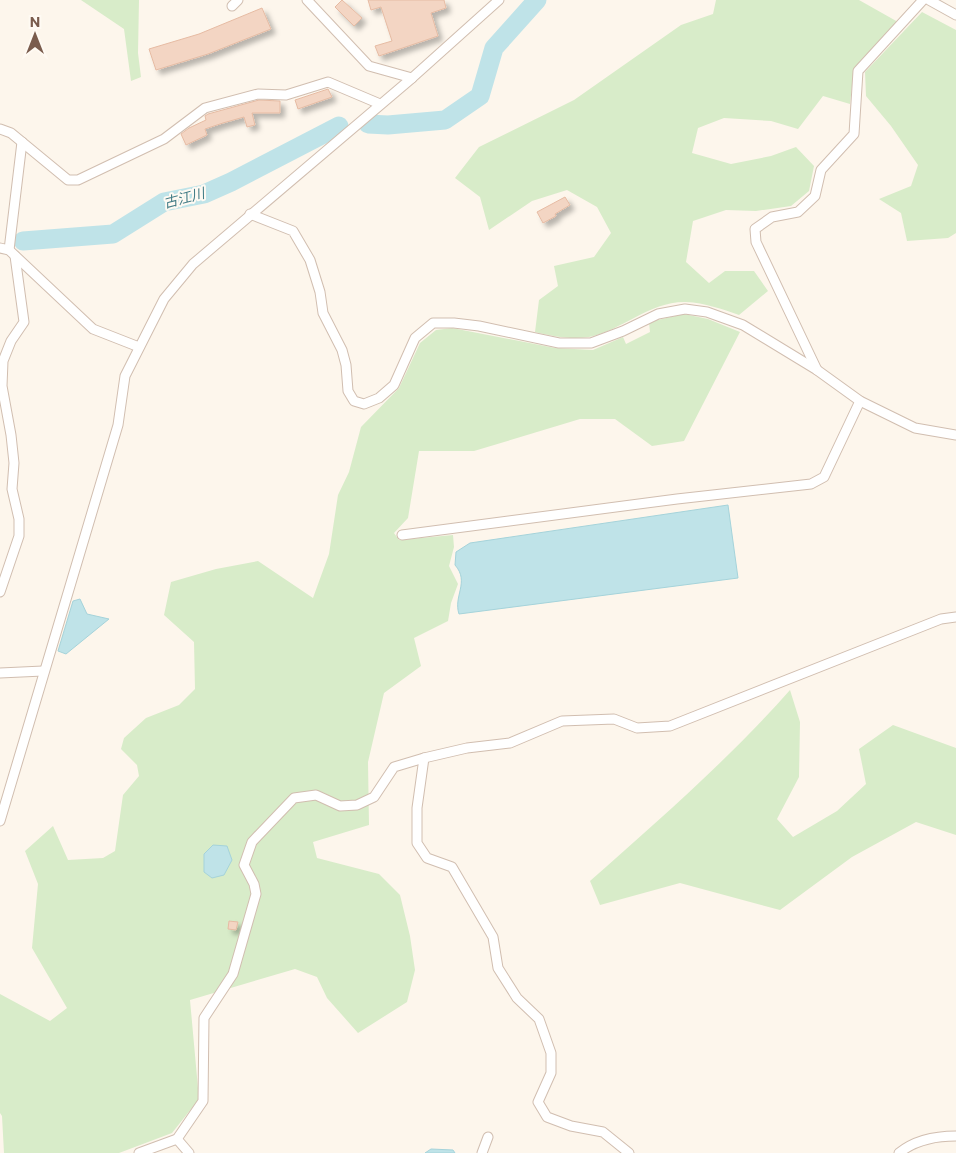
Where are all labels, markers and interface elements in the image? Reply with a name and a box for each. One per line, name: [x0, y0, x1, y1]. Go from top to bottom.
north arrow: [10, 10, 60, 60]
text: N: [30, 13, 40, 30]
water label: 古江川: [161, 183, 208, 211]

